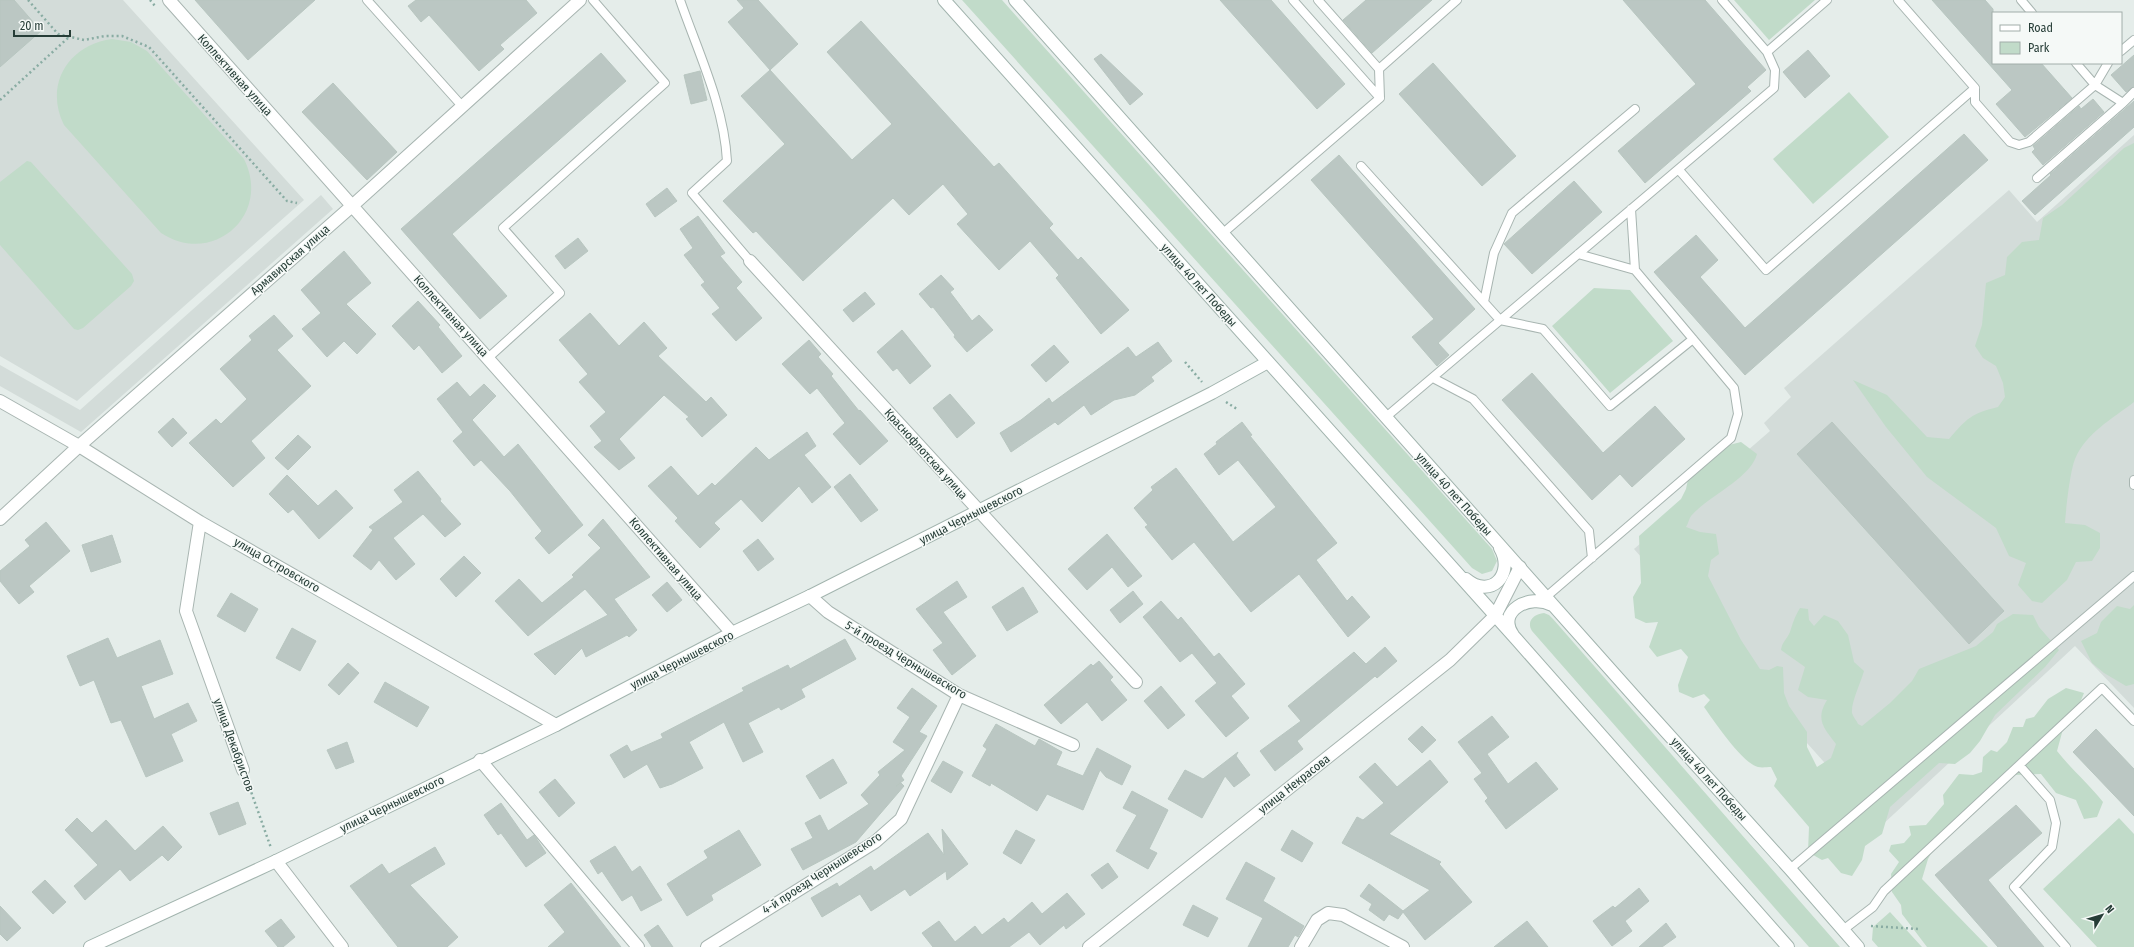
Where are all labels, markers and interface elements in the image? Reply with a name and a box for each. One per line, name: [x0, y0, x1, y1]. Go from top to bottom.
scale bar: [14, 12, 70, 38]
legend: [1992, 12, 2122, 64]
text: 20 m: [20, 19, 44, 33]
text: Road: [2028, 21, 2053, 35]
street label: Коллективная улица: [195, 31, 275, 119]
text: Park: [2028, 41, 2050, 55]
street label: Армавирская улица: [248, 222, 332, 298]
street label: улица 40 лет Победы: [1158, 241, 1240, 329]
street label: Коллективная улица: [411, 272, 491, 360]
street label: Краснофлотская улица: [882, 406, 970, 502]
street label: улица 40 лет Победы: [1413, 450, 1495, 538]
street label: улица Чернышевского: [917, 483, 1025, 547]
street label: Коллективная улица: [626, 515, 706, 603]
street label: улица Островского: [232, 535, 322, 595]
street label: 5-й проезд Чернышевского: [843, 618, 969, 702]
street label: улица Чернышевского: [628, 628, 736, 692]
street label: улица Декабристов: [211, 697, 257, 793]
street label: улица 40 лет Победы: [1668, 735, 1750, 823]
street label: улица Некрасова: [1255, 752, 1333, 816]
street label: улица Чернышевского: [338, 773, 446, 835]
street label: 4-й проезд Чернышевского: [760, 829, 884, 917]
north arrow: [2082, 895, 2122, 935]
text: N: [2102, 903, 2117, 916]

